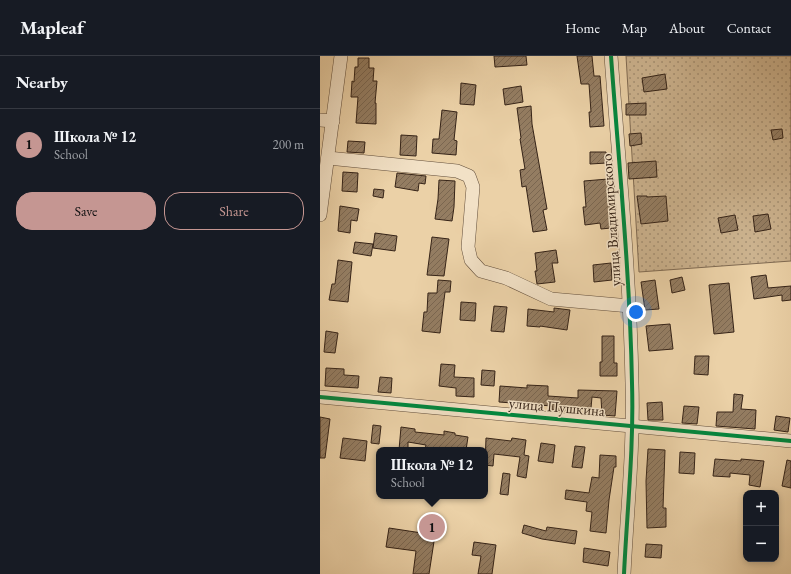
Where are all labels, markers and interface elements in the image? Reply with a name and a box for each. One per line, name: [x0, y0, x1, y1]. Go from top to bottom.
text: Mapleaf: [20, 15, 84, 40]
text: Home: [565, 19, 600, 37]
text: Map: [622, 19, 647, 37]
text: About: [669, 19, 705, 37]
text: Contact: [727, 19, 771, 37]
text: Nearby: [16, 71, 68, 93]
text: Школа № 12: [54, 127, 136, 146]
text: 1: [26, 136, 32, 153]
text: 200 m: [273, 136, 304, 153]
text: School: [54, 146, 88, 163]
street label: улица Владимирского: [596, 153, 625, 287]
button: Save: [16, 192, 156, 230]
button: Share: [164, 192, 304, 230]
your location: [626, 302, 646, 322]
street label: улица Пушкина: [508, 393, 606, 420]
popup: [376, 447, 488, 499]
text: Школа № 12: [391, 455, 473, 474]
text: School: [391, 474, 425, 491]
map controls: [743, 490, 779, 562]
button: +: [743, 490, 779, 526]
pin: 1: [419, 512, 445, 542]
button: −: [743, 526, 779, 562]

